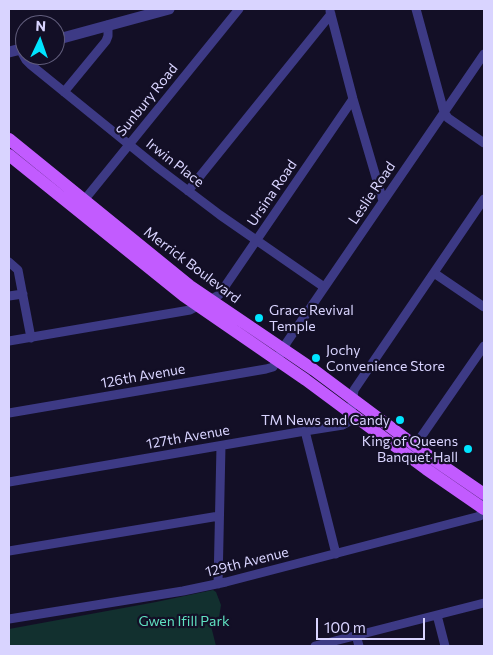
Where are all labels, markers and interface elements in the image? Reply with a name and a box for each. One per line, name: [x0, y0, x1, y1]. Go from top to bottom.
north arrow: [15, 15, 65, 65]
text: N: [35, 17, 46, 34]
street label: Sunbury Road: [113, 60, 181, 140]
street label: Irwin Place: [143, 135, 207, 191]
street label: Ursina Road: [244, 157, 300, 229]
street label: Leslie Road: [345, 159, 399, 227]
street label: Merrick Boulevard: [140, 223, 244, 307]
place label: Grace Revival Temple: [269, 302, 354, 334]
marker: Grace Revival Temple: [253, 312, 265, 324]
place label: Jochy Convenience Store: [326, 342, 445, 374]
marker: Jochy Convenience Store: [310, 352, 322, 364]
street label: 126th Avenue: [100, 360, 186, 392]
place label: TM News and Candy: [261, 412, 390, 428]
marker: TM News and Candy: [394, 414, 406, 426]
street label: 127th Avenue: [145, 421, 231, 453]
place label: King of Queens Banquet Hall: [362, 433, 458, 466]
marker: King of Queens Banquet Hall: [462, 443, 474, 455]
street label: 129th Avenue: [204, 544, 290, 580]
scale bar: [318, 608, 427, 640]
park label: Gwen Ifill Park: [138, 613, 230, 629]
text: 100 m: [324, 618, 366, 636]

